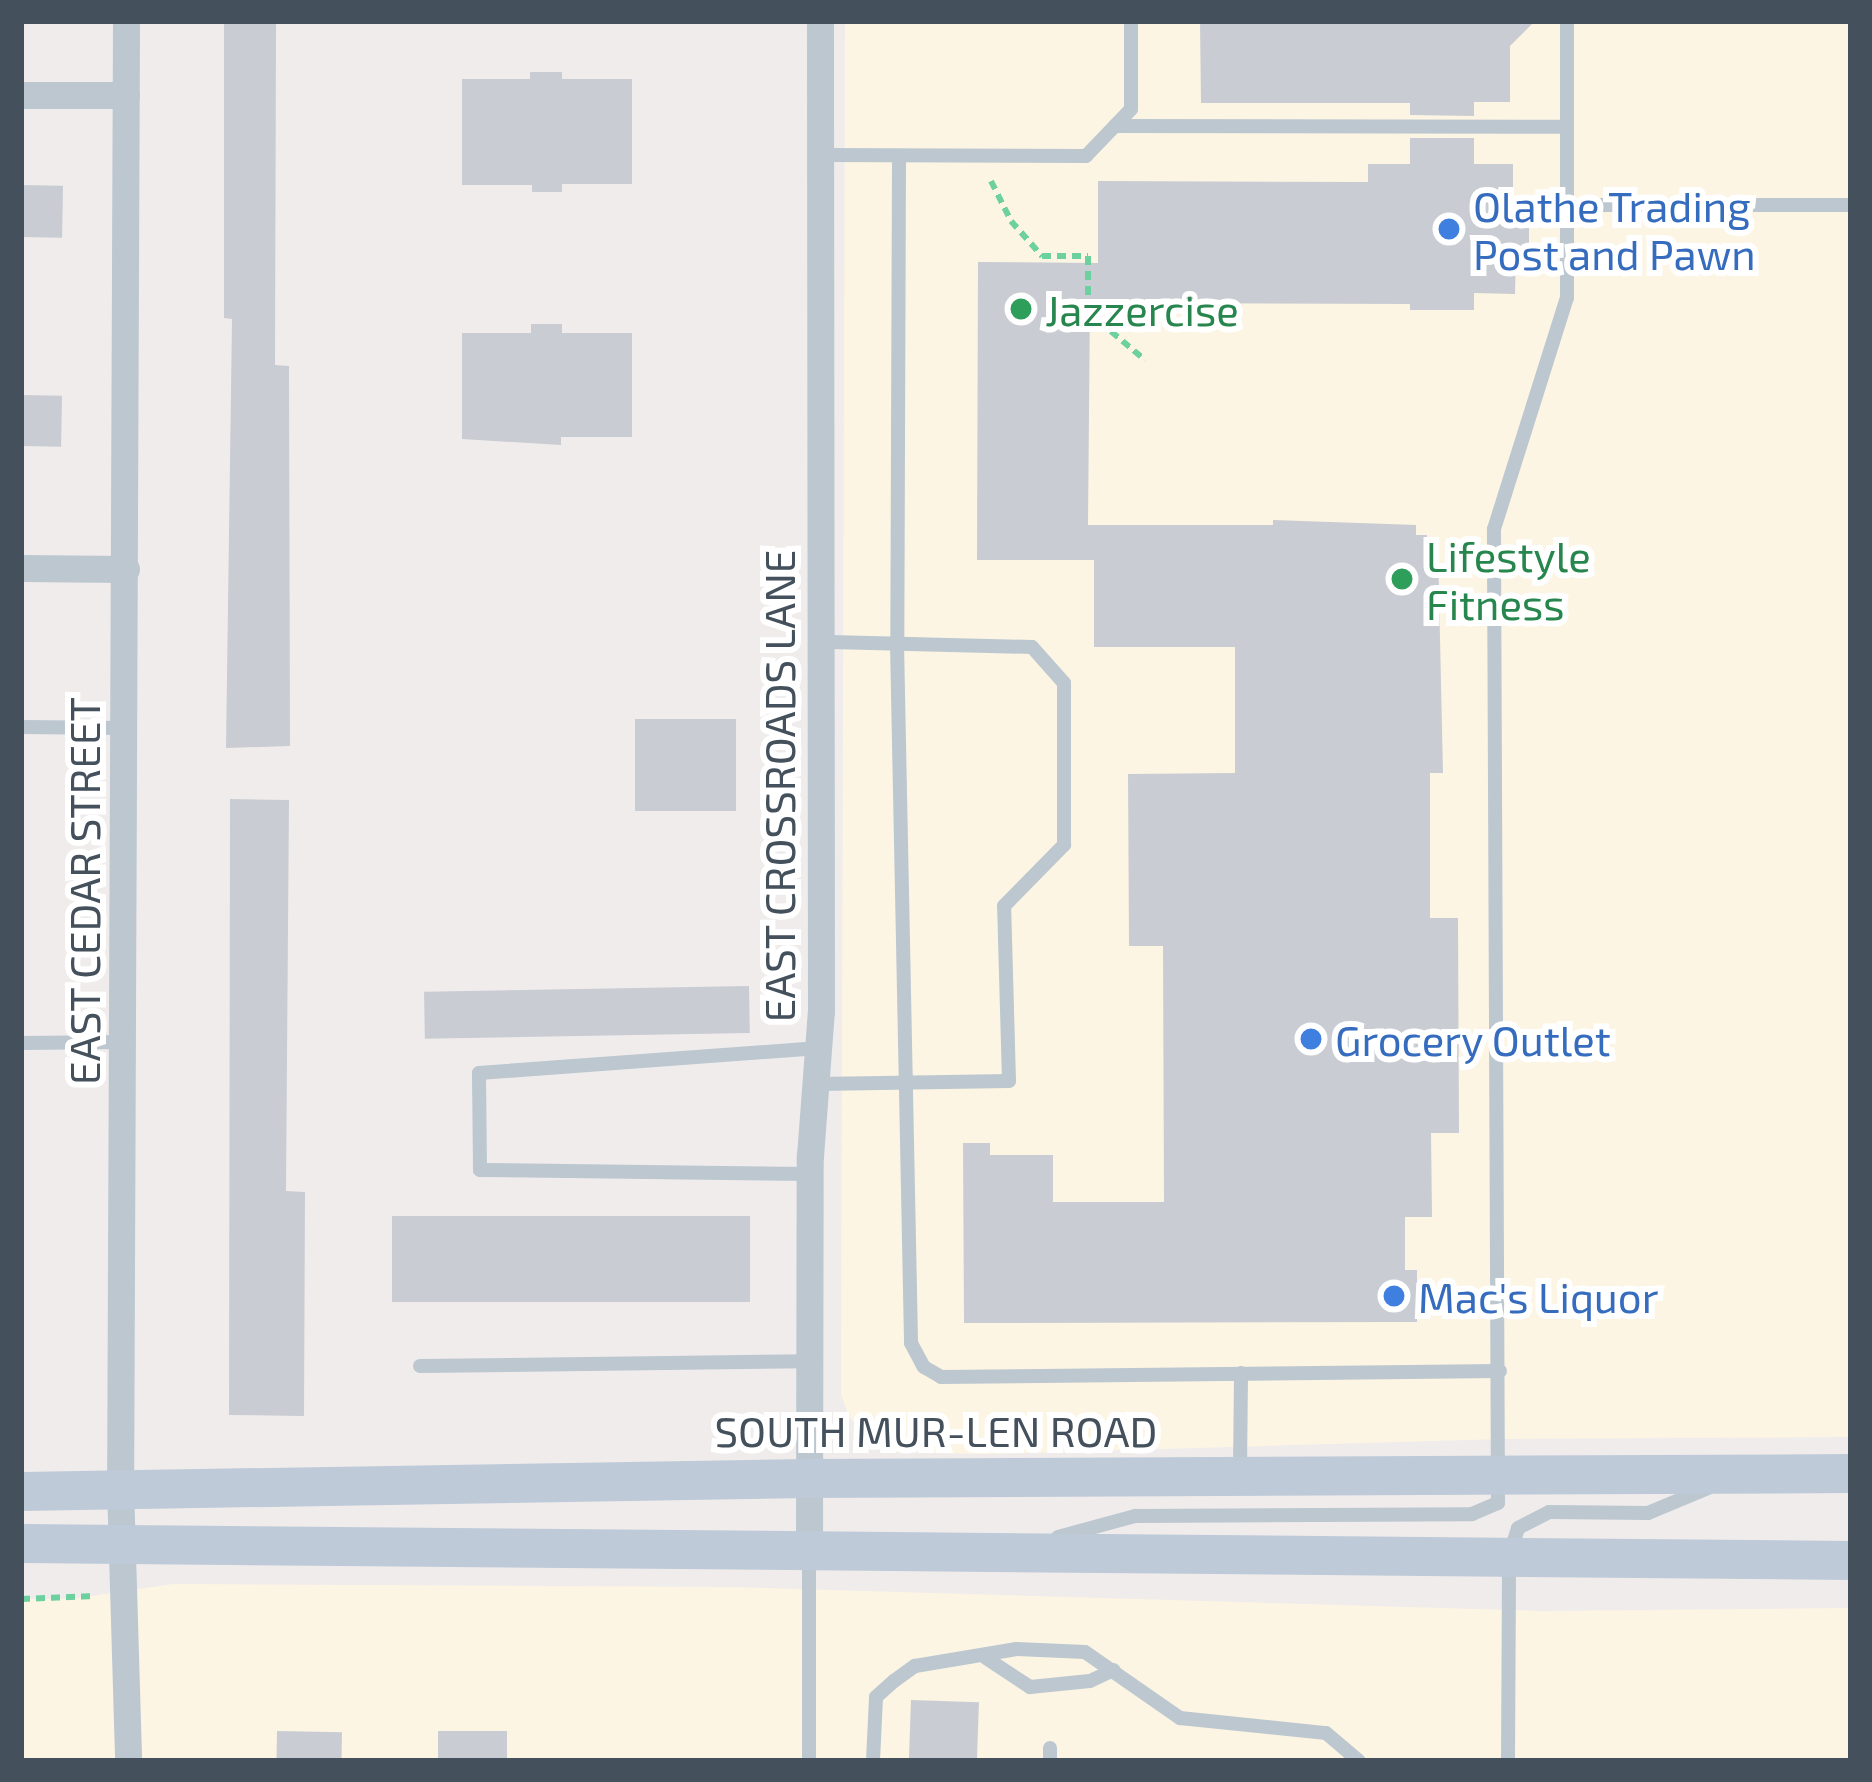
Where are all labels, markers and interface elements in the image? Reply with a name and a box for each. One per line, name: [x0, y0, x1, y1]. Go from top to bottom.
place label: Olathe Trading Post and Pawn: [1473, 180, 1756, 278]
marker: Olathe Trading Post and Pawn: [1436, 216, 1462, 242]
place label: Jazzercise: [1045, 284, 1239, 334]
marker: Jazzercise: [1008, 296, 1034, 322]
place label: Lifestyle Fitness: [1426, 530, 1591, 628]
street label: EAST CROSSROADS LANE: [753, 549, 803, 1023]
marker: Lifestyle Fitness: [1389, 566, 1415, 592]
street label: EAST CEDAR STREET: [58, 697, 108, 1085]
place label: Grocery Outlet: [1335, 1014, 1612, 1064]
marker: Grocery Outlet: [1298, 1026, 1324, 1052]
place label: Mac's Liquor: [1418, 1271, 1658, 1321]
marker: Mac's Liquor: [1381, 1283, 1407, 1309]
street label: SOUTH MUR-LEN ROAD: [715, 1405, 1157, 1455]

